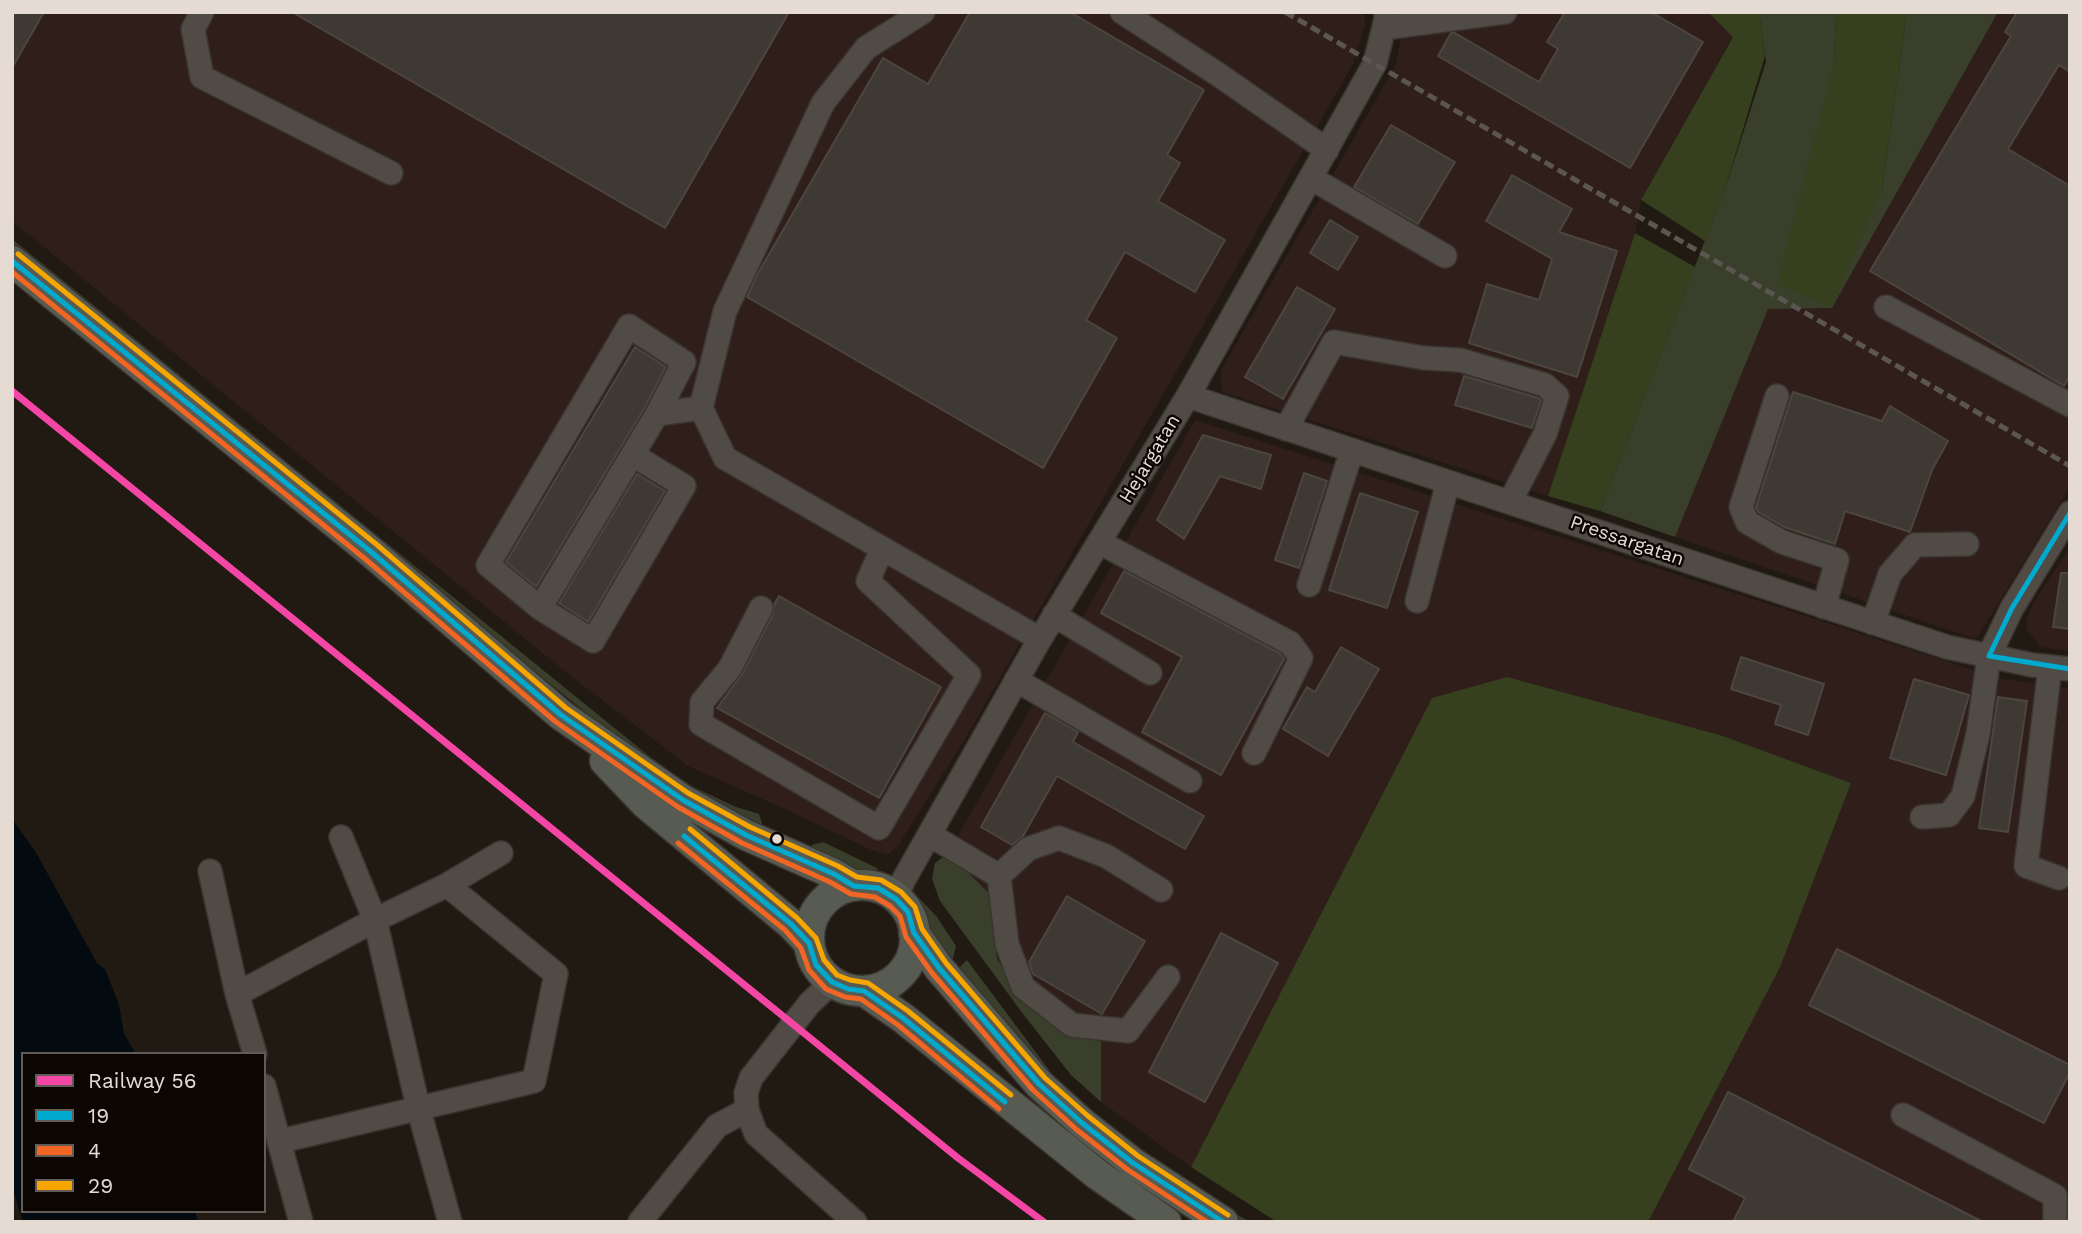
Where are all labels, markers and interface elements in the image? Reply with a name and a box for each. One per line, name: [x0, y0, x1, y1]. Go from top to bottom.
street label: Hejargatan: [1115, 411, 1185, 507]
street label: Pressargatan: [1567, 511, 1687, 571]
unlabelled marker: [770, 832, 784, 846]
legend: [21, 1052, 266, 1213]
text: Railway 56: [88, 1068, 197, 1093]
text: 19: [88, 1103, 109, 1128]
text: 4: [88, 1138, 101, 1163]
text: 29: [88, 1173, 113, 1198]

